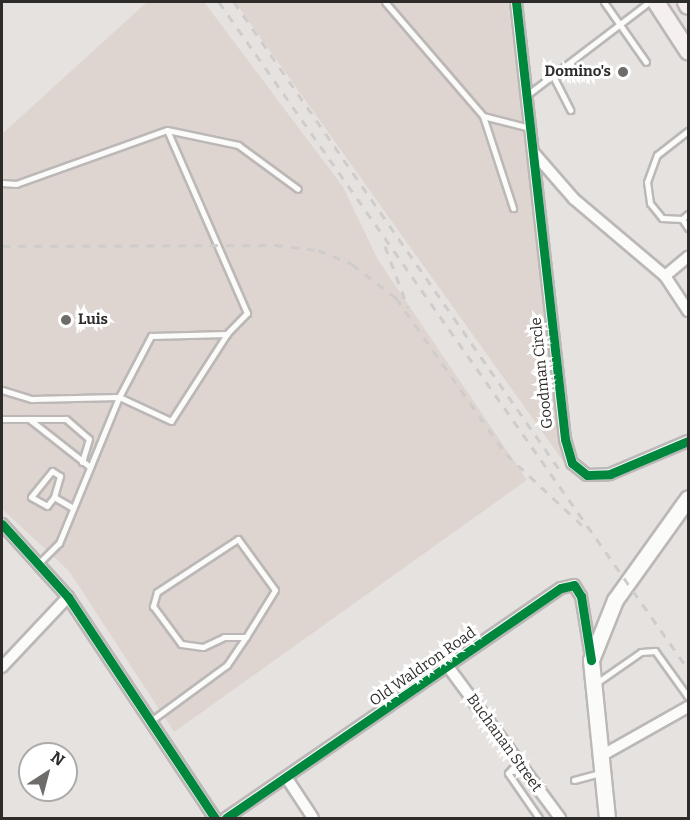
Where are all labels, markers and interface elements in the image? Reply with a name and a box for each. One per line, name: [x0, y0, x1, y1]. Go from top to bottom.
place label: Domino's: [545, 63, 611, 81]
marker: Domino's: [616, 65, 630, 79]
place label: Luis: [78, 311, 108, 329]
marker: Luis: [59, 313, 73, 327]
street label: Goodman Circle: [527, 316, 557, 430]
street label: Old Waldron Road: [366, 624, 480, 710]
street label: Buchanan Street: [463, 691, 545, 795]
north arrow: [18, 742, 78, 802]
text: N: [47, 747, 68, 770]

